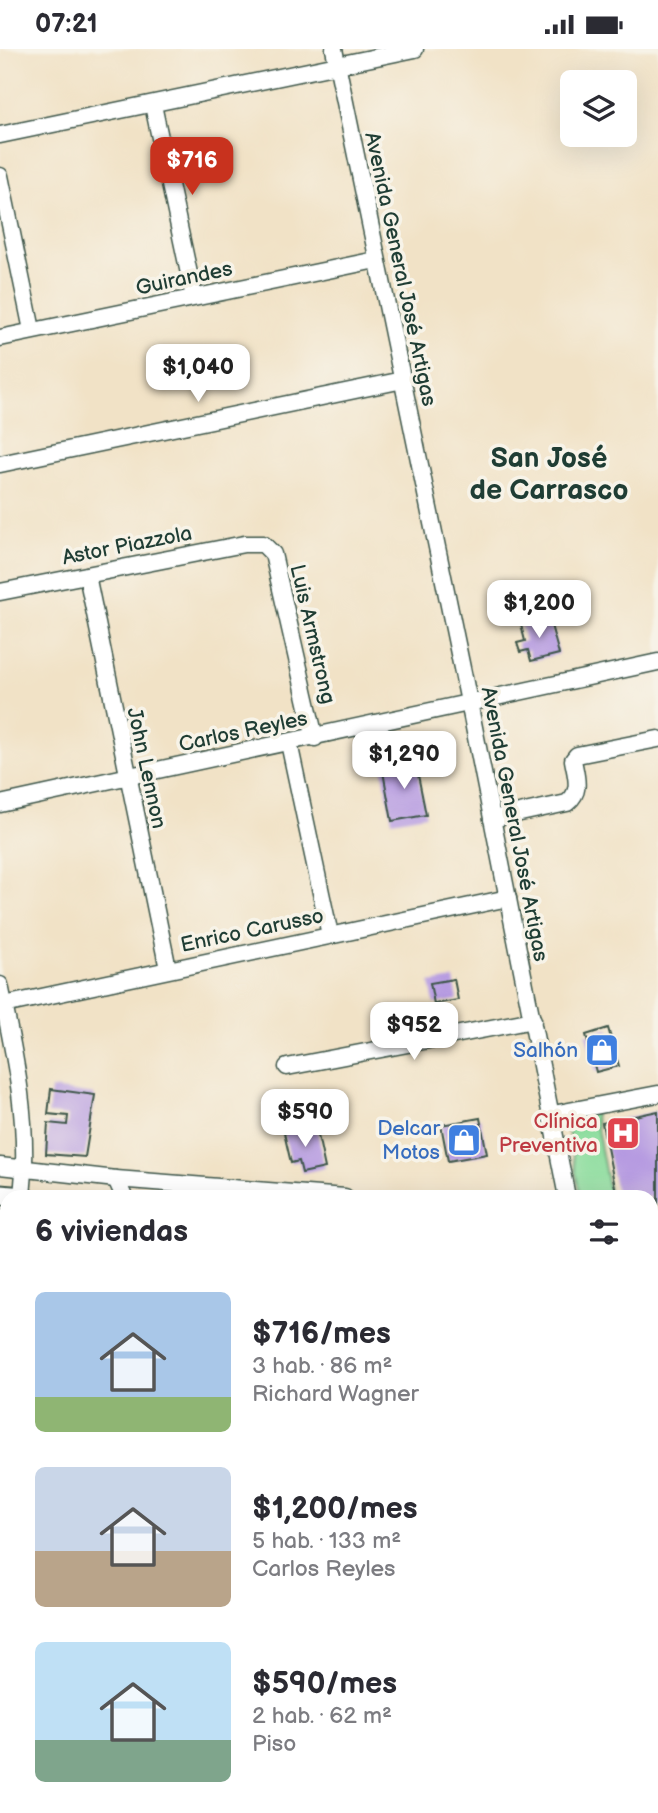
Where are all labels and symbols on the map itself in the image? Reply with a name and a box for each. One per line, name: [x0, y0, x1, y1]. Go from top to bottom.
street label: Avenida General José Artigas: [359, 130, 442, 408]
pin: $716: [151, 137, 233, 197]
street label: Guirandes: [134, 256, 235, 301]
pin: $1,040: [141, 345, 255, 404]
district label: San José de Carrasco: [470, 442, 628, 507]
street label: Astor Piazzola: [60, 521, 194, 570]
street label: Luis Armstrong: [284, 562, 341, 706]
pin: $1,200: [482, 581, 596, 640]
street label: Avenida General José Artigas: [476, 685, 553, 964]
street label: John Lennon: [122, 705, 172, 831]
street label: Carlos Reyles: [176, 706, 310, 757]
pin: $1,290: [347, 731, 461, 791]
street label: Enrico Carusso: [178, 903, 326, 958]
pin: $952: [373, 1003, 455, 1062]
shop icon: Salhón: [583, 1031, 621, 1069]
place label: Salhón: [513, 1038, 578, 1063]
pin: $590: [264, 1089, 346, 1149]
place label: Clínica Preventiva: [499, 1109, 598, 1158]
hospital icon: Clínica Preventiva: [604, 1114, 642, 1152]
place label: Delcar Motos: [377, 1116, 440, 1165]
shop icon: Delcar Motos: [445, 1121, 483, 1159]

